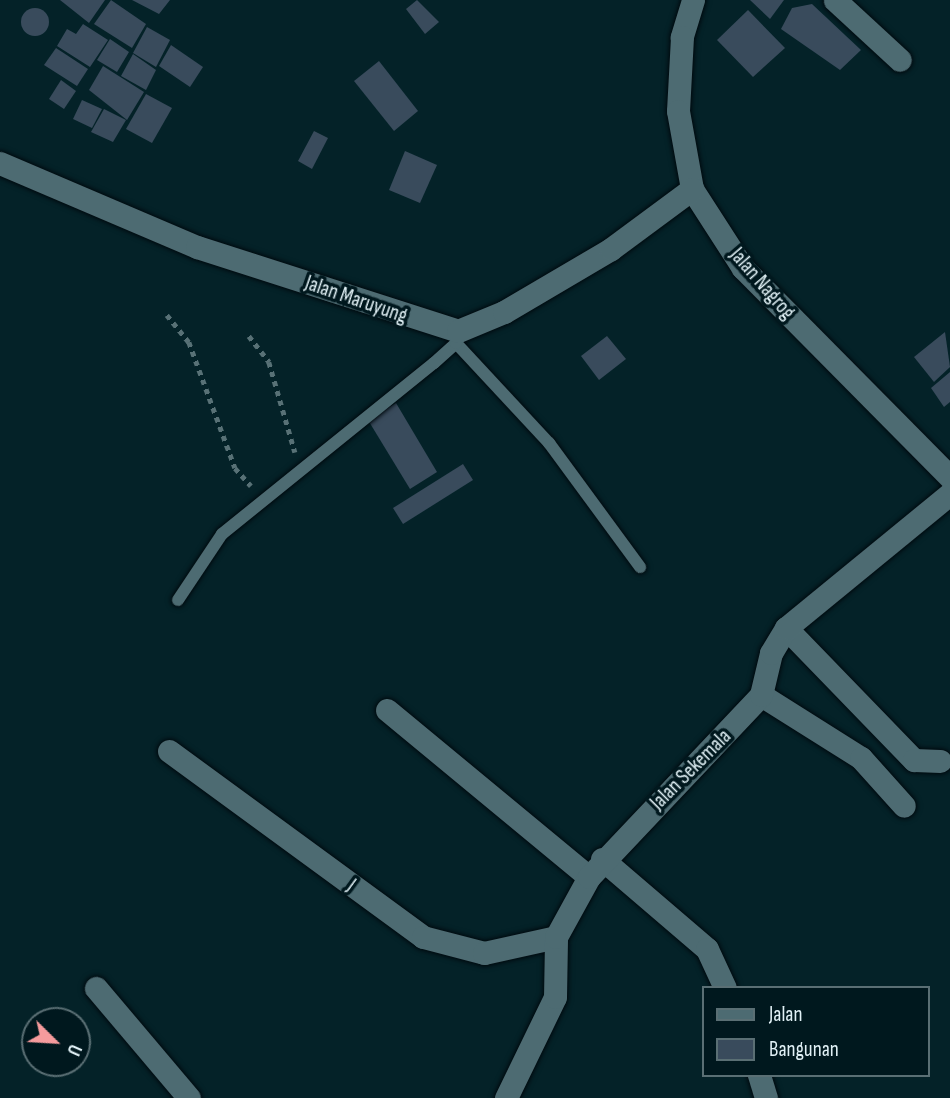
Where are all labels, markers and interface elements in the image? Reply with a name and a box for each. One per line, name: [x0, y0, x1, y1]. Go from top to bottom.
street label: Jalan Nagrog: [724, 243, 800, 325]
street label: Jalan Maruyung: [302, 271, 410, 329]
street label: Jalan Sekemala: [645, 724, 737, 816]
street label: J: [342, 875, 360, 897]
legend: [702, 986, 929, 1077]
text: Jalan: [769, 1002, 802, 1027]
north arrow: [21, 1007, 91, 1077]
text: Bangunan: [769, 1037, 839, 1062]
text: U: [61, 1041, 86, 1059]

